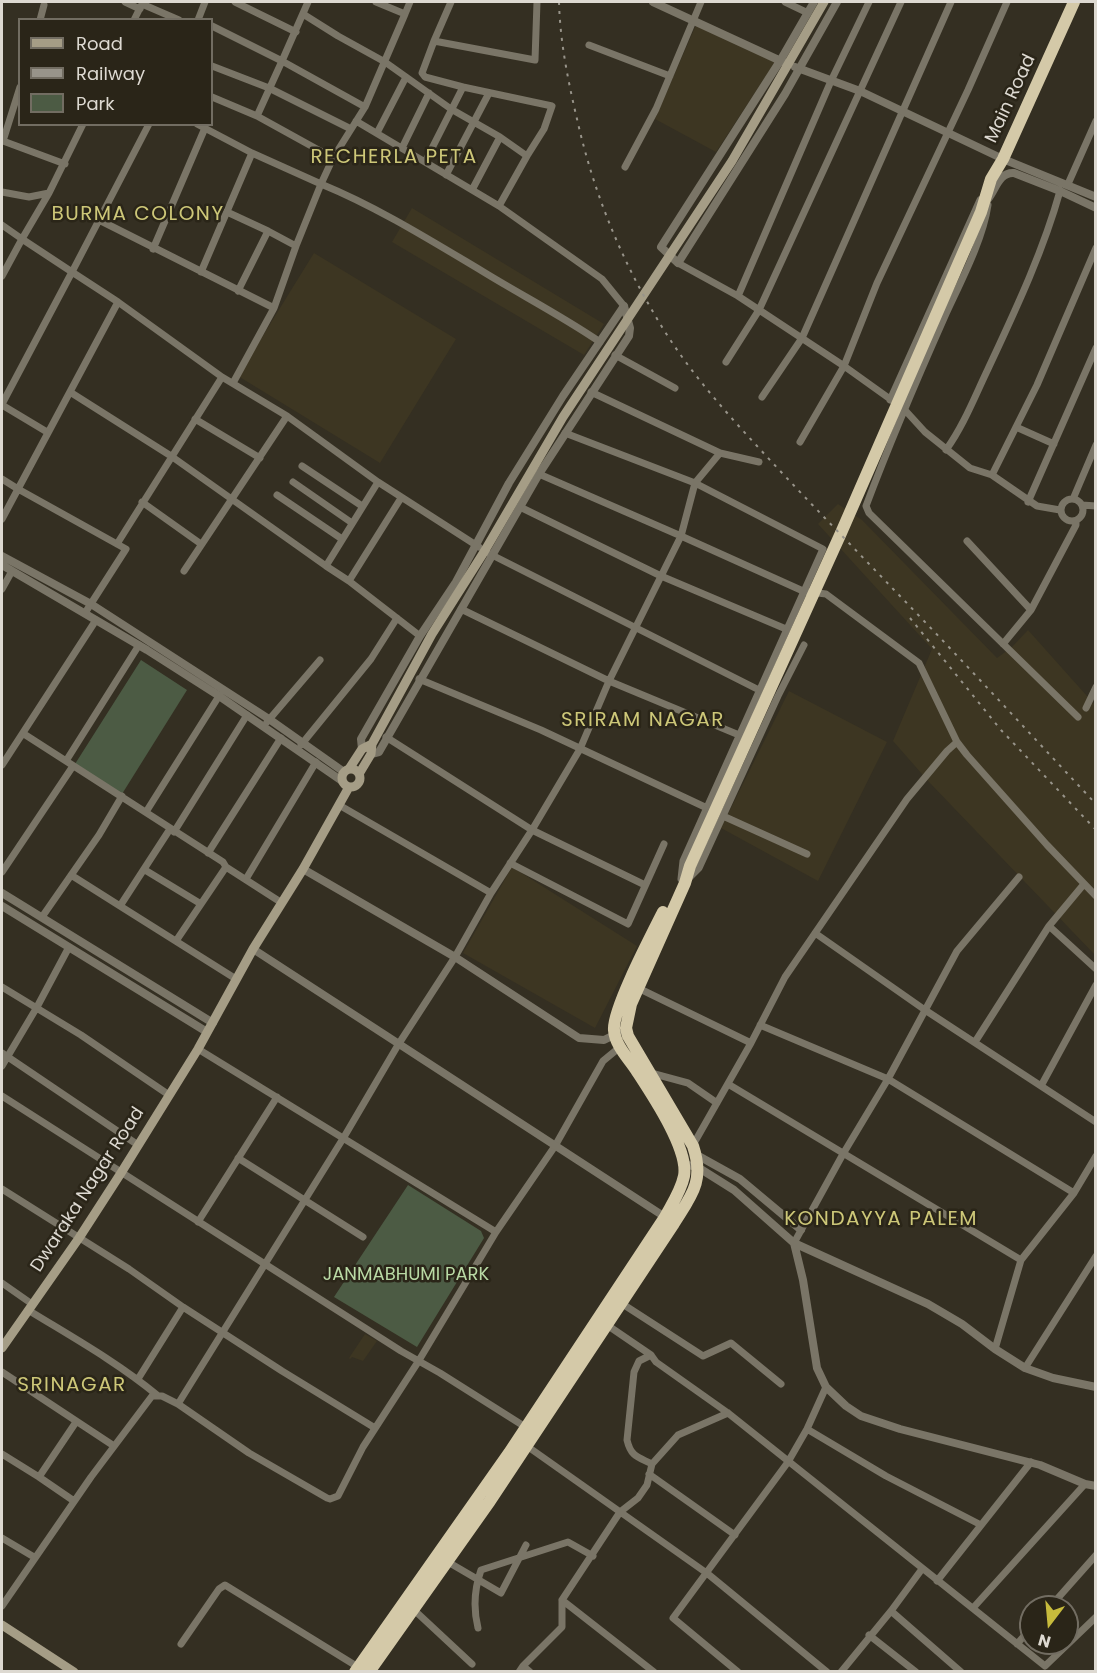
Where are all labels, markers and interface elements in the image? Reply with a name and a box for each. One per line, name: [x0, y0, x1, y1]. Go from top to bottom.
legend: [18, 18, 213, 126]
text: Road: [76, 31, 123, 56]
street label: Main Road: [981, 51, 1041, 147]
text: Railway: [76, 61, 145, 86]
text: Park: [76, 91, 115, 116]
district label: RECHERLA PETA: [310, 146, 478, 170]
district label: BURMA COLONY: [51, 203, 225, 227]
district label: SRIRAM NAGAR: [561, 709, 725, 733]
street label: Dwaraka Nagar Road: [27, 1103, 149, 1277]
district label: KONDAYYA PALEM: [784, 1208, 978, 1232]
park label: JANMABHUMI PARK: [323, 1264, 489, 1286]
district label: SRINAGAR: [17, 1374, 127, 1398]
north arrow: [1019, 1595, 1079, 1655]
text: N: [1035, 1628, 1053, 1654]

